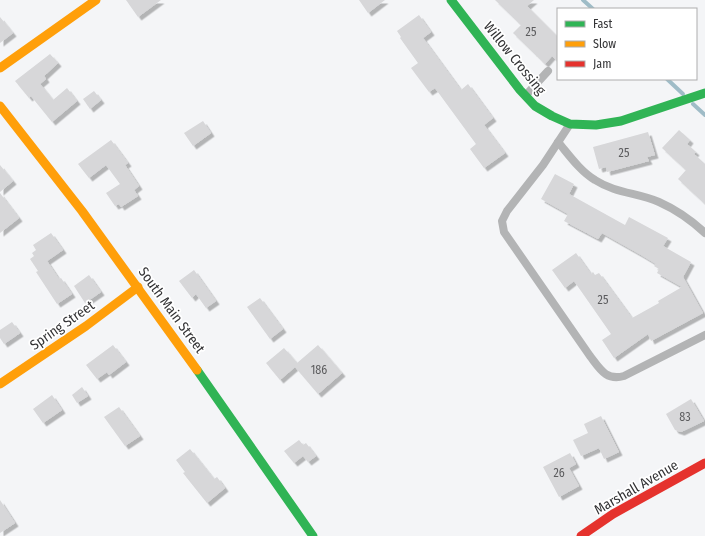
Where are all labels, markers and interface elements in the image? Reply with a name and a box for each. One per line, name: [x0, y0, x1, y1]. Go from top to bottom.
legend: [557, 8, 697, 80]
text: Fast: [593, 17, 612, 31]
street label: Willow Crossing: [480, 18, 550, 99]
house number: 25: [526, 25, 537, 39]
text: Slow: [593, 37, 616, 51]
text: Jam: [593, 57, 611, 71]
house number: 25: [619, 146, 630, 160]
street label: South Main Street: [135, 264, 209, 357]
house number: 25: [598, 293, 609, 307]
street label: Spring Street: [27, 297, 98, 354]
house number: 186: [311, 363, 327, 377]
house number: 83: [679, 410, 691, 424]
street label: Marshall Avenue: [591, 456, 681, 518]
house number: 26: [553, 466, 565, 480]

